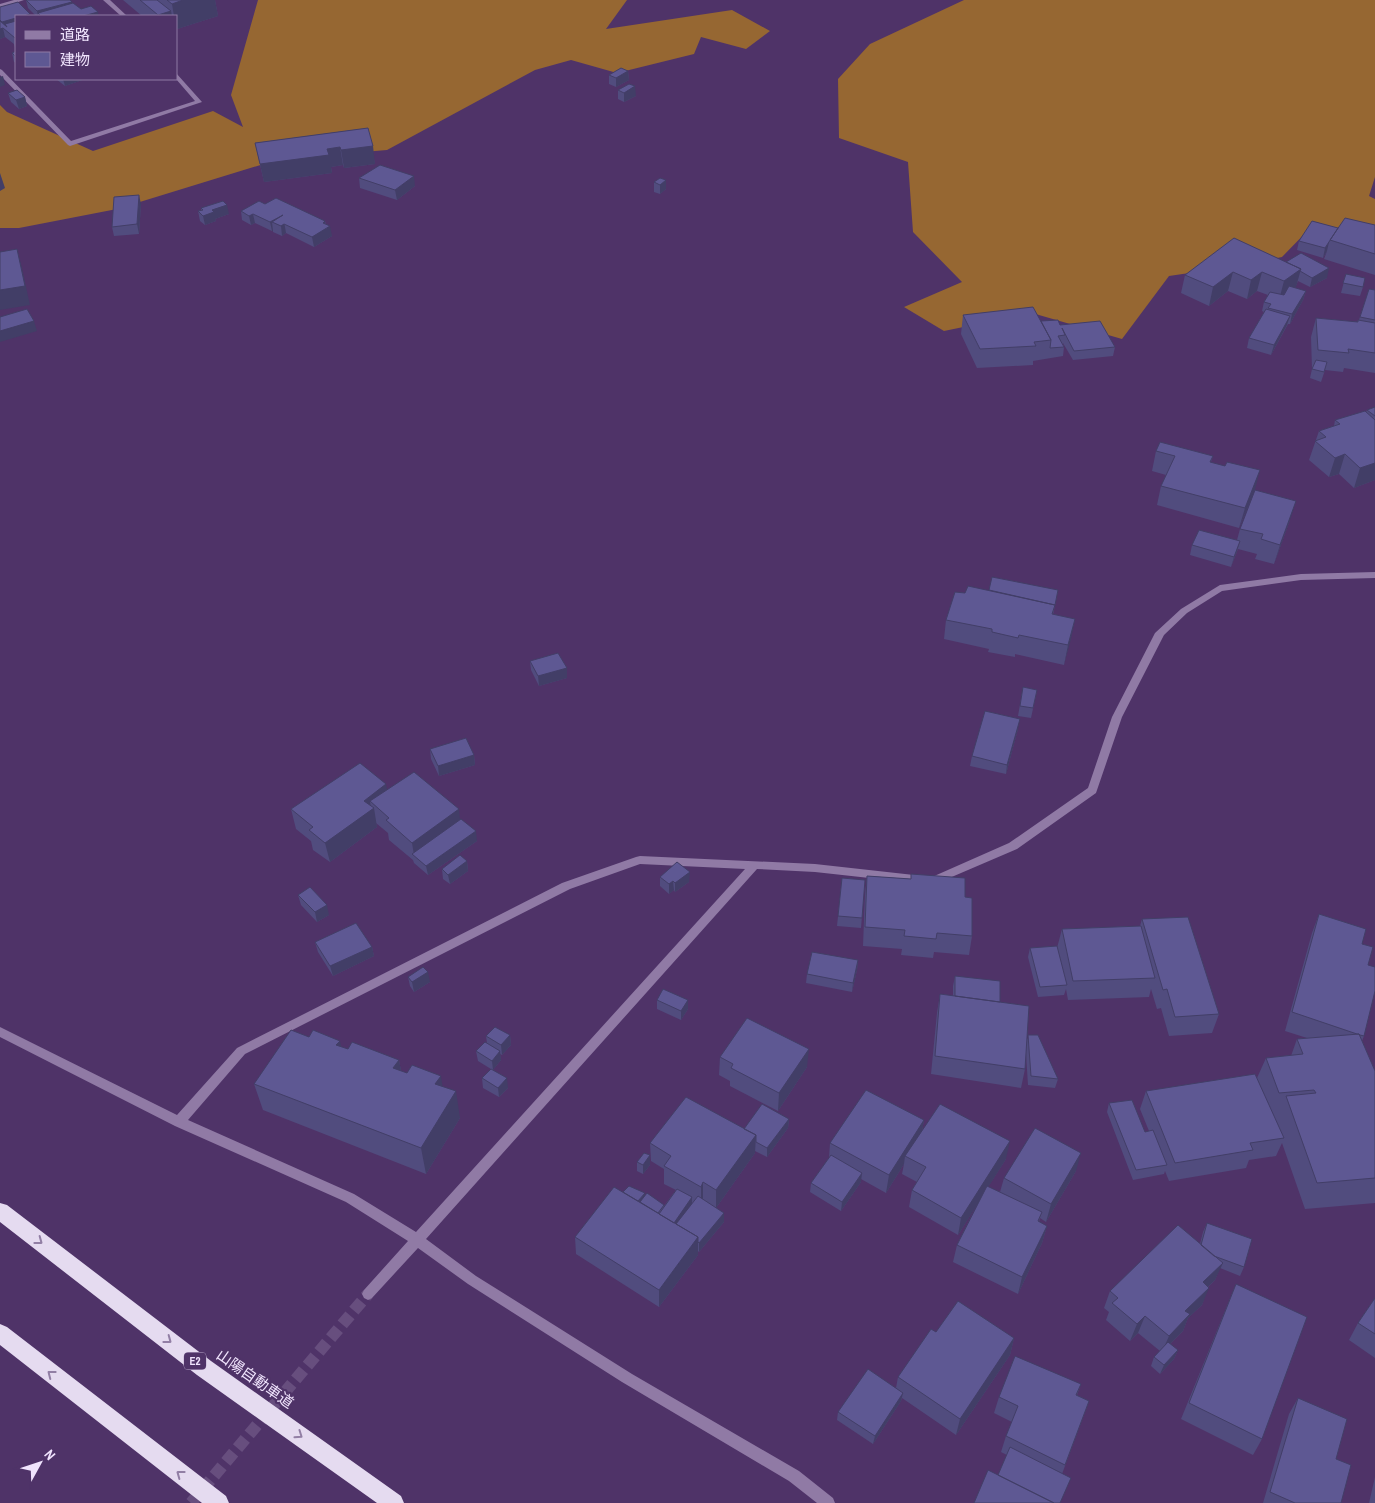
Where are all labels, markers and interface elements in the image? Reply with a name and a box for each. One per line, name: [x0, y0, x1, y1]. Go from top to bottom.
legend: [15, 15, 178, 80]
text: 道路: [60, 24, 90, 45]
text: 建物: [60, 49, 90, 70]
one-way arrow: [33, 1235, 43, 1244]
one-way arrow: [162, 1334, 172, 1343]
street label: 山陽自動車道: [212, 1344, 298, 1413]
road number: E2: [184, 1352, 206, 1370]
one-way arrow: [48, 1370, 57, 1379]
one-way arrow: [293, 1430, 302, 1438]
north arrow: [15, 1438, 65, 1488]
text: N: [40, 1446, 60, 1464]
one-way arrow: [177, 1471, 186, 1479]

